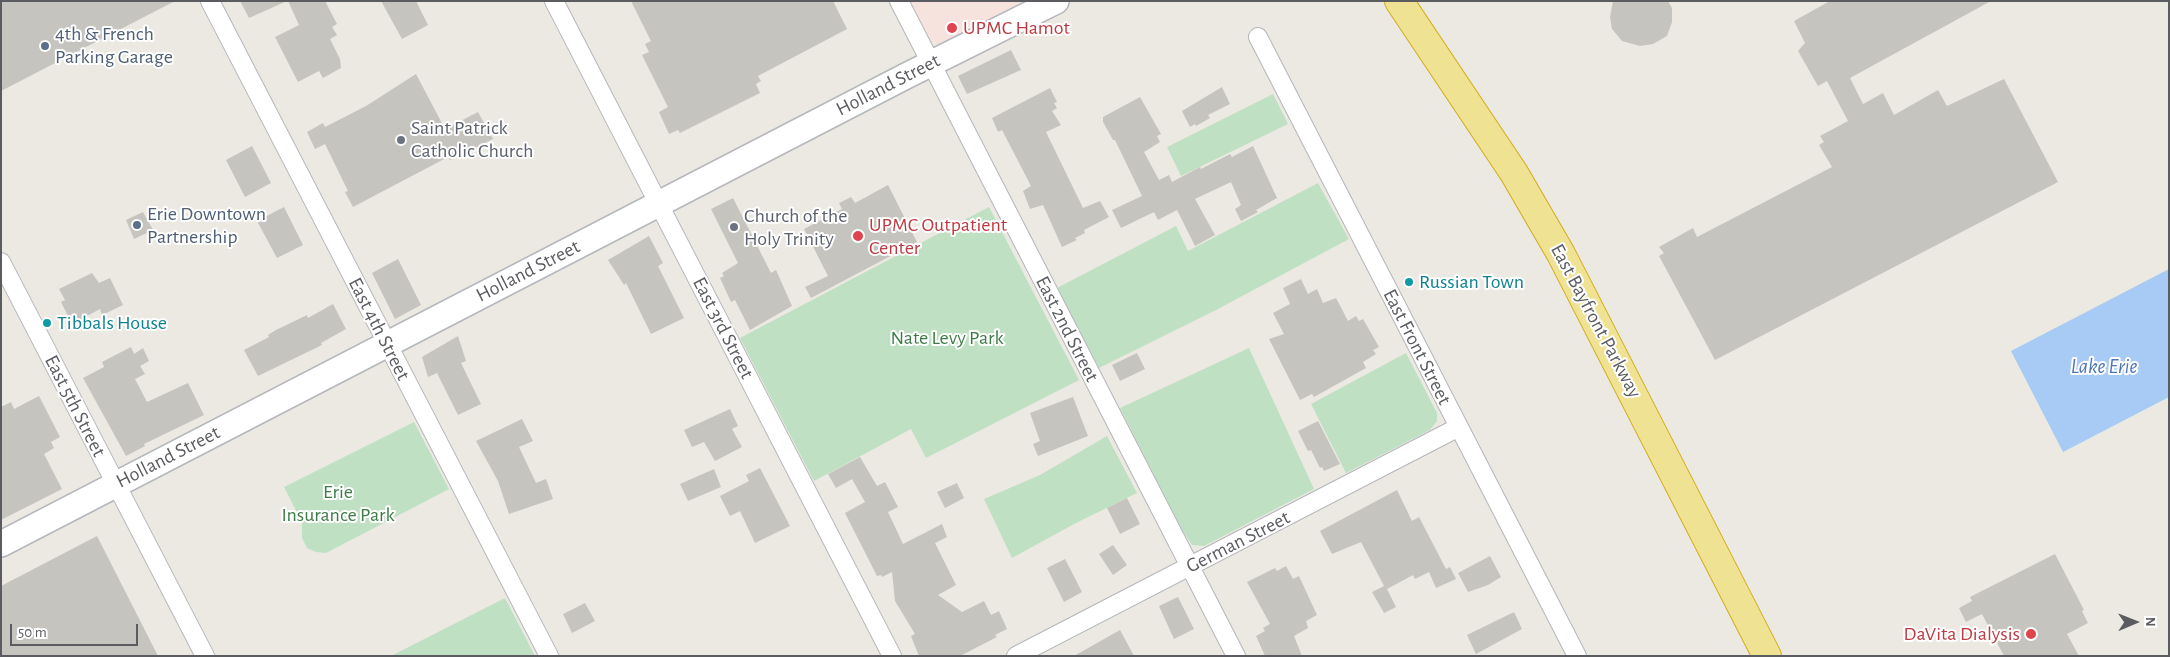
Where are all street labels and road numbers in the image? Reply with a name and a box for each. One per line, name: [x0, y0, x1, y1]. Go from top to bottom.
street label: Holland Street: [832, 49, 944, 121]
street label: Holland Street: [472, 235, 584, 307]
street label: East Bayfront Parkway: [1545, 240, 1647, 402]
street label: East 2nd Street: [1030, 272, 1104, 386]
street label: East 3rd Street: [687, 273, 759, 383]
street label: East 4th Street: [343, 274, 415, 384]
street label: East Front Street: [1378, 285, 1456, 409]
street label: East 5th Street: [39, 351, 111, 461]
street label: Holland Street: [112, 421, 224, 493]
street label: German Street: [1182, 506, 1294, 578]

